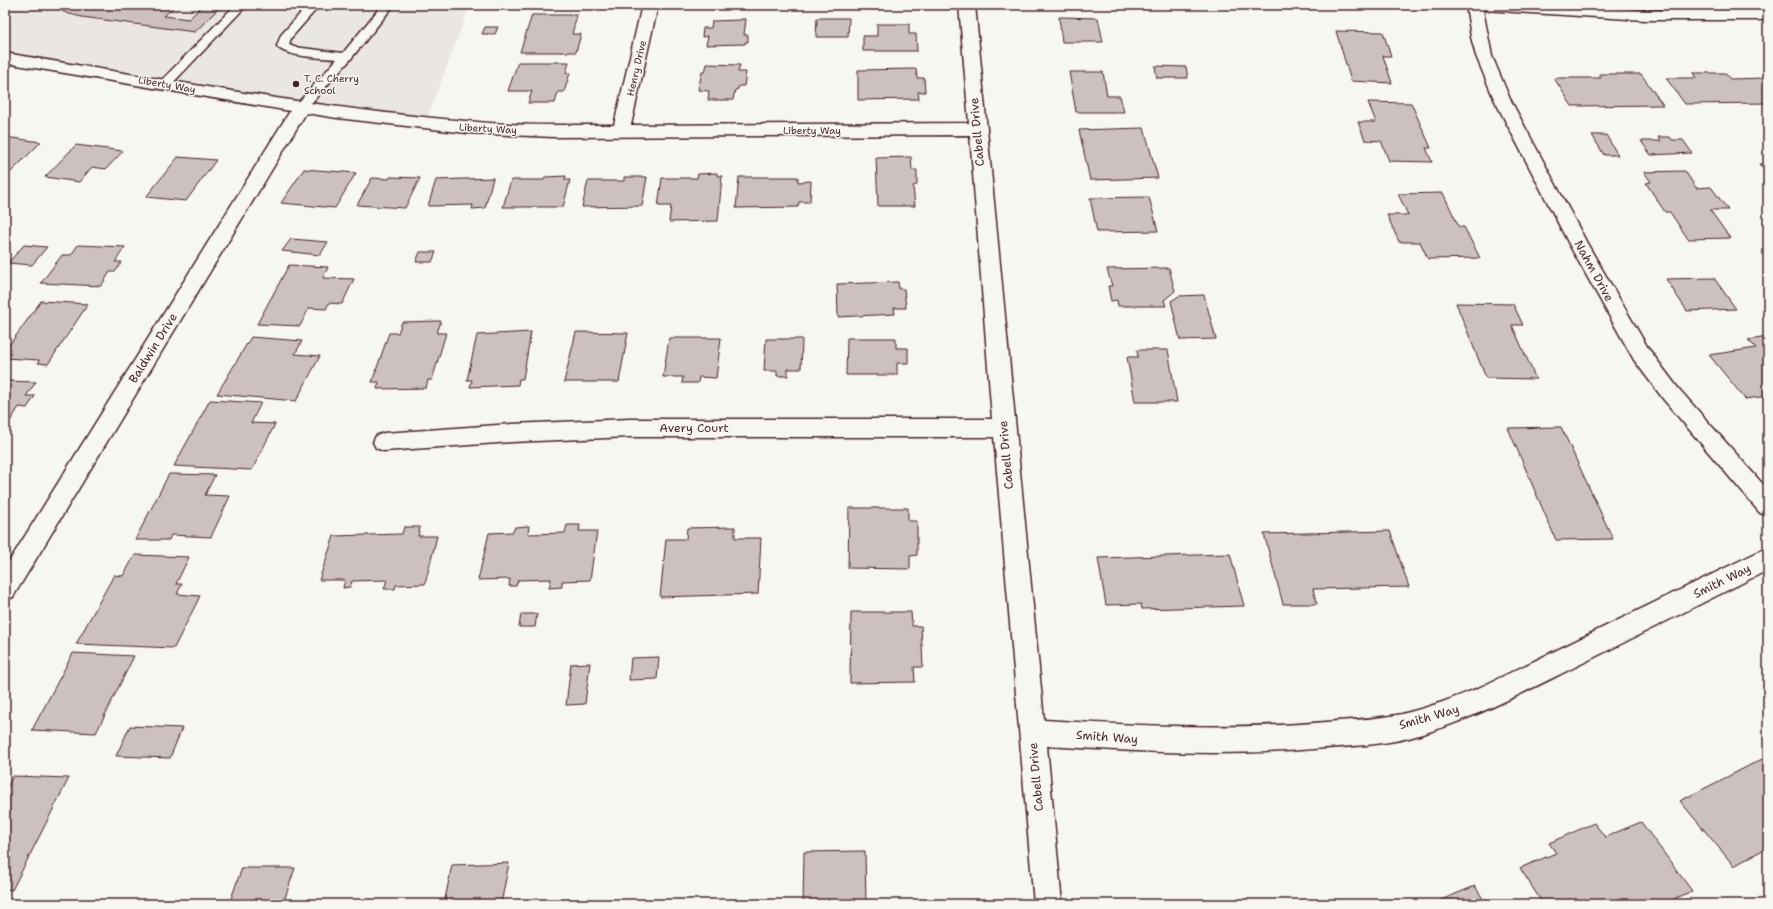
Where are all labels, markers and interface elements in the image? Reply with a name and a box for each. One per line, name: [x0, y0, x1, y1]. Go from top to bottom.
street label: Henry Drive: [624, 39, 649, 97]
place label: T. C. Cherry School: [304, 72, 359, 97]
street label: Liberty Way: [137, 73, 197, 96]
marker: T. C. Cherry School: [291, 79, 301, 89]
street label: Cabell Drive: [966, 97, 988, 167]
street label: Liberty Way: [459, 120, 518, 137]
street label: Liberty Way: [783, 124, 841, 137]
street label: Nahm Drive: [1571, 238, 1618, 305]
street label: Baldwin Drive: [125, 310, 181, 386]
street label: Avery Court: [659, 420, 729, 436]
street label: Cabell Drive: [995, 420, 1017, 490]
street label: Smith Way: [1691, 560, 1753, 602]
street label: Smith Way: [1397, 701, 1461, 733]
street label: Smith Way: [1076, 727, 1138, 747]
street label: Cabell Drive: [1025, 742, 1047, 812]

